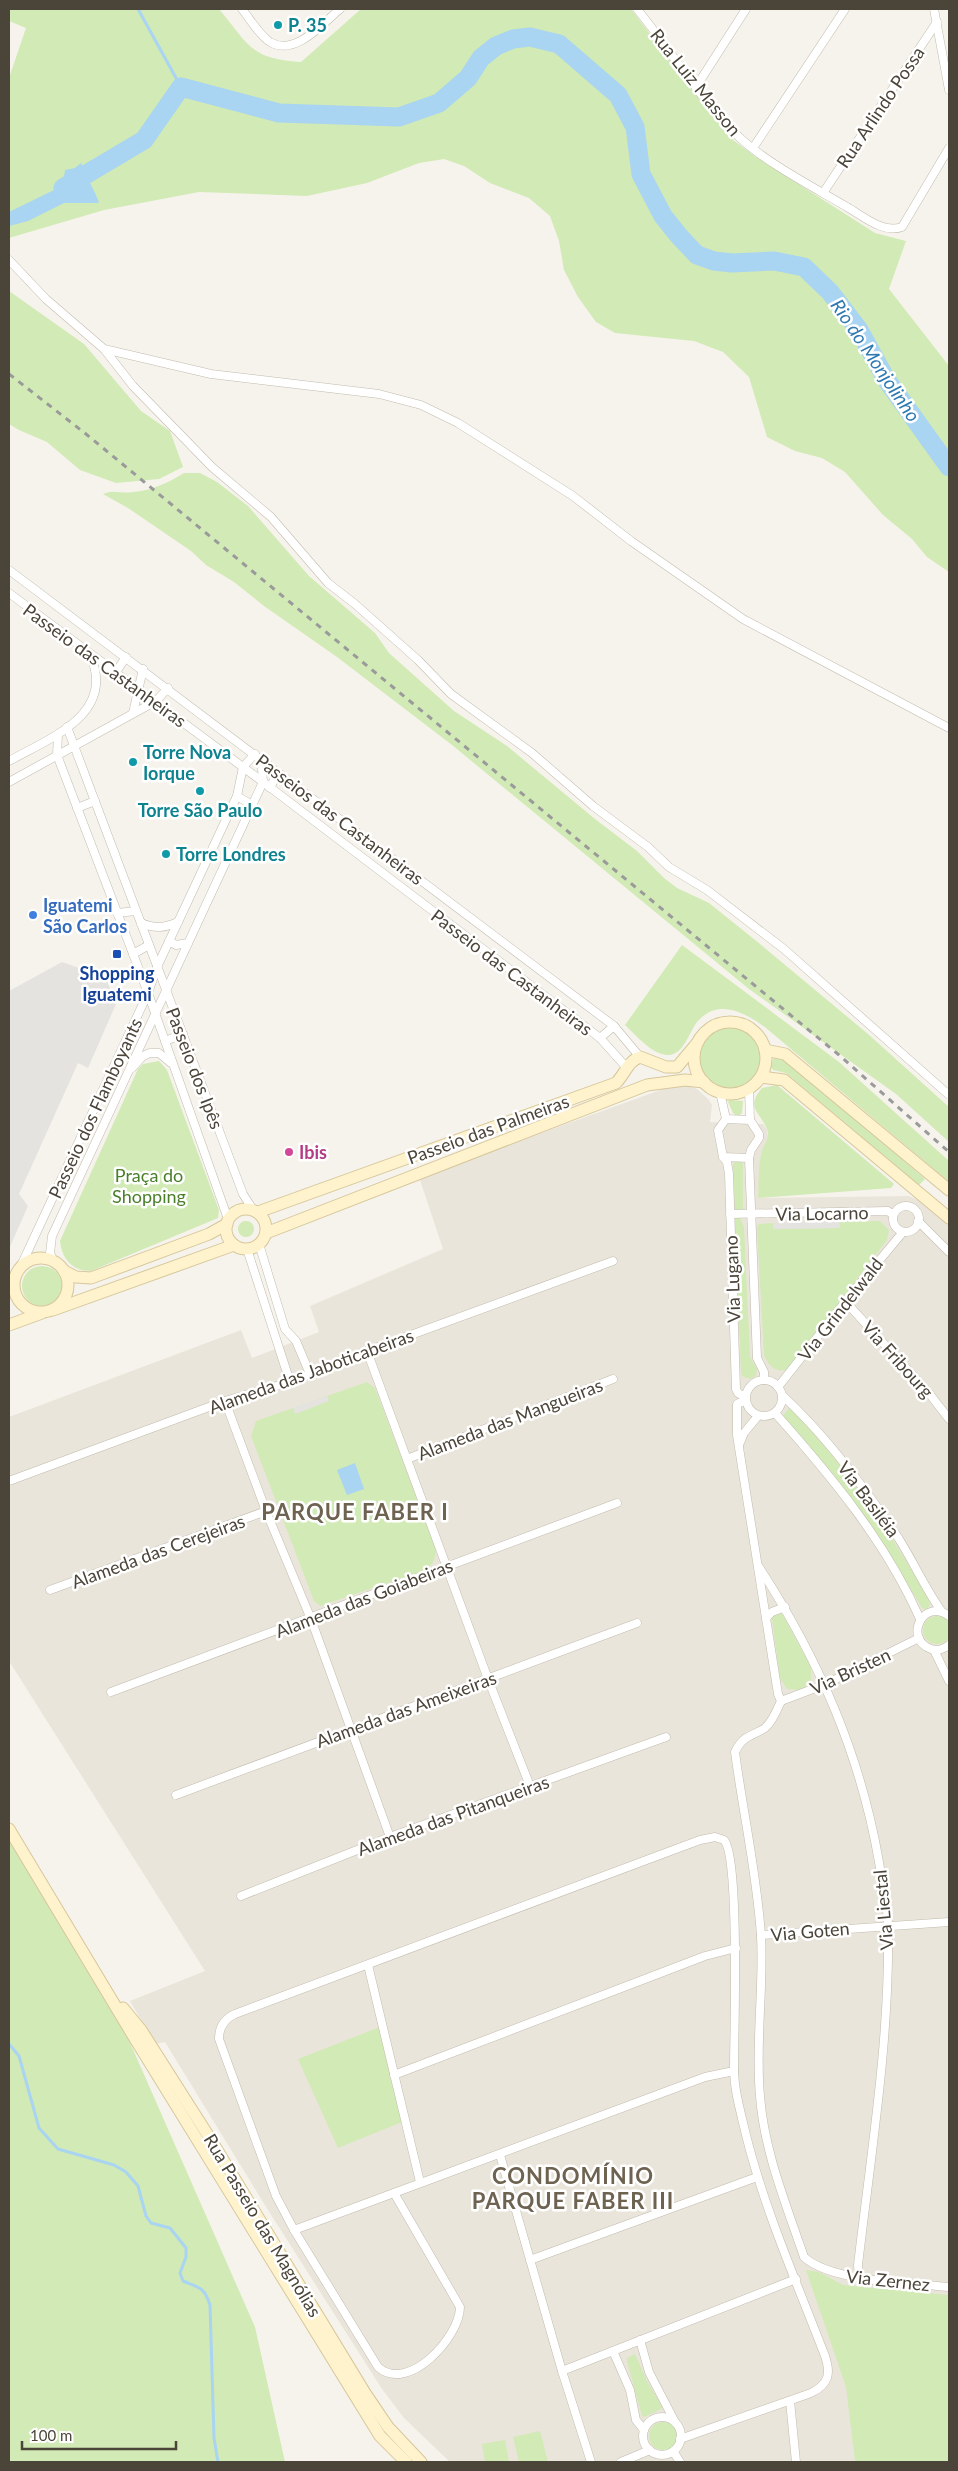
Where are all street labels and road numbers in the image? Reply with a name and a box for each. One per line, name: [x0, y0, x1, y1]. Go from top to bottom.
street label: Rua Luiz Masson: [646, 24, 746, 140]
street label: Rua Arlindo Possa: [831, 42, 929, 172]
street label: Passeio das Castanheiras: [19, 598, 191, 732]
street label: Passeios das Castanheiras: [252, 749, 428, 889]
street label: Passeio das Castanheiras: [427, 904, 597, 1040]
street label: Passeio dos Ipês: [162, 1004, 228, 1132]
street label: Passeio dos Flamboyants: [43, 1014, 147, 1202]
street label: Passeio das Palmeiras: [404, 1089, 572, 1169]
street label: Via Locarno: [775, 1201, 869, 1225]
street label: Via Lugano: [719, 1235, 745, 1323]
street label: Via Grindelwald: [793, 1253, 887, 1365]
street label: Via Fribourg: [858, 1316, 938, 1402]
street label: Alameda das Jaboticabeiras: [206, 1324, 417, 1418]
street label: Alameda das Mangueiras: [414, 1373, 606, 1464]
street label: Via Basiléia: [833, 1457, 905, 1541]
street label: Alameda das Cerejeiras: [68, 1509, 248, 1593]
street label: Alameda das Goiabeiras: [272, 1554, 456, 1642]
street label: Via Bristen: [806, 1643, 894, 1699]
street label: Alameda das Ameixeiras: [313, 1666, 499, 1752]
street label: Alameda das Pitanqueiras: [354, 1770, 552, 1860]
street label: Via Liestal: [869, 1869, 897, 1951]
street label: Via Goten: [770, 1917, 850, 1945]
street label: Rua Passeio das Magnólias: [200, 2129, 327, 2321]
street label: Via Zernez: [845, 2265, 931, 2295]

